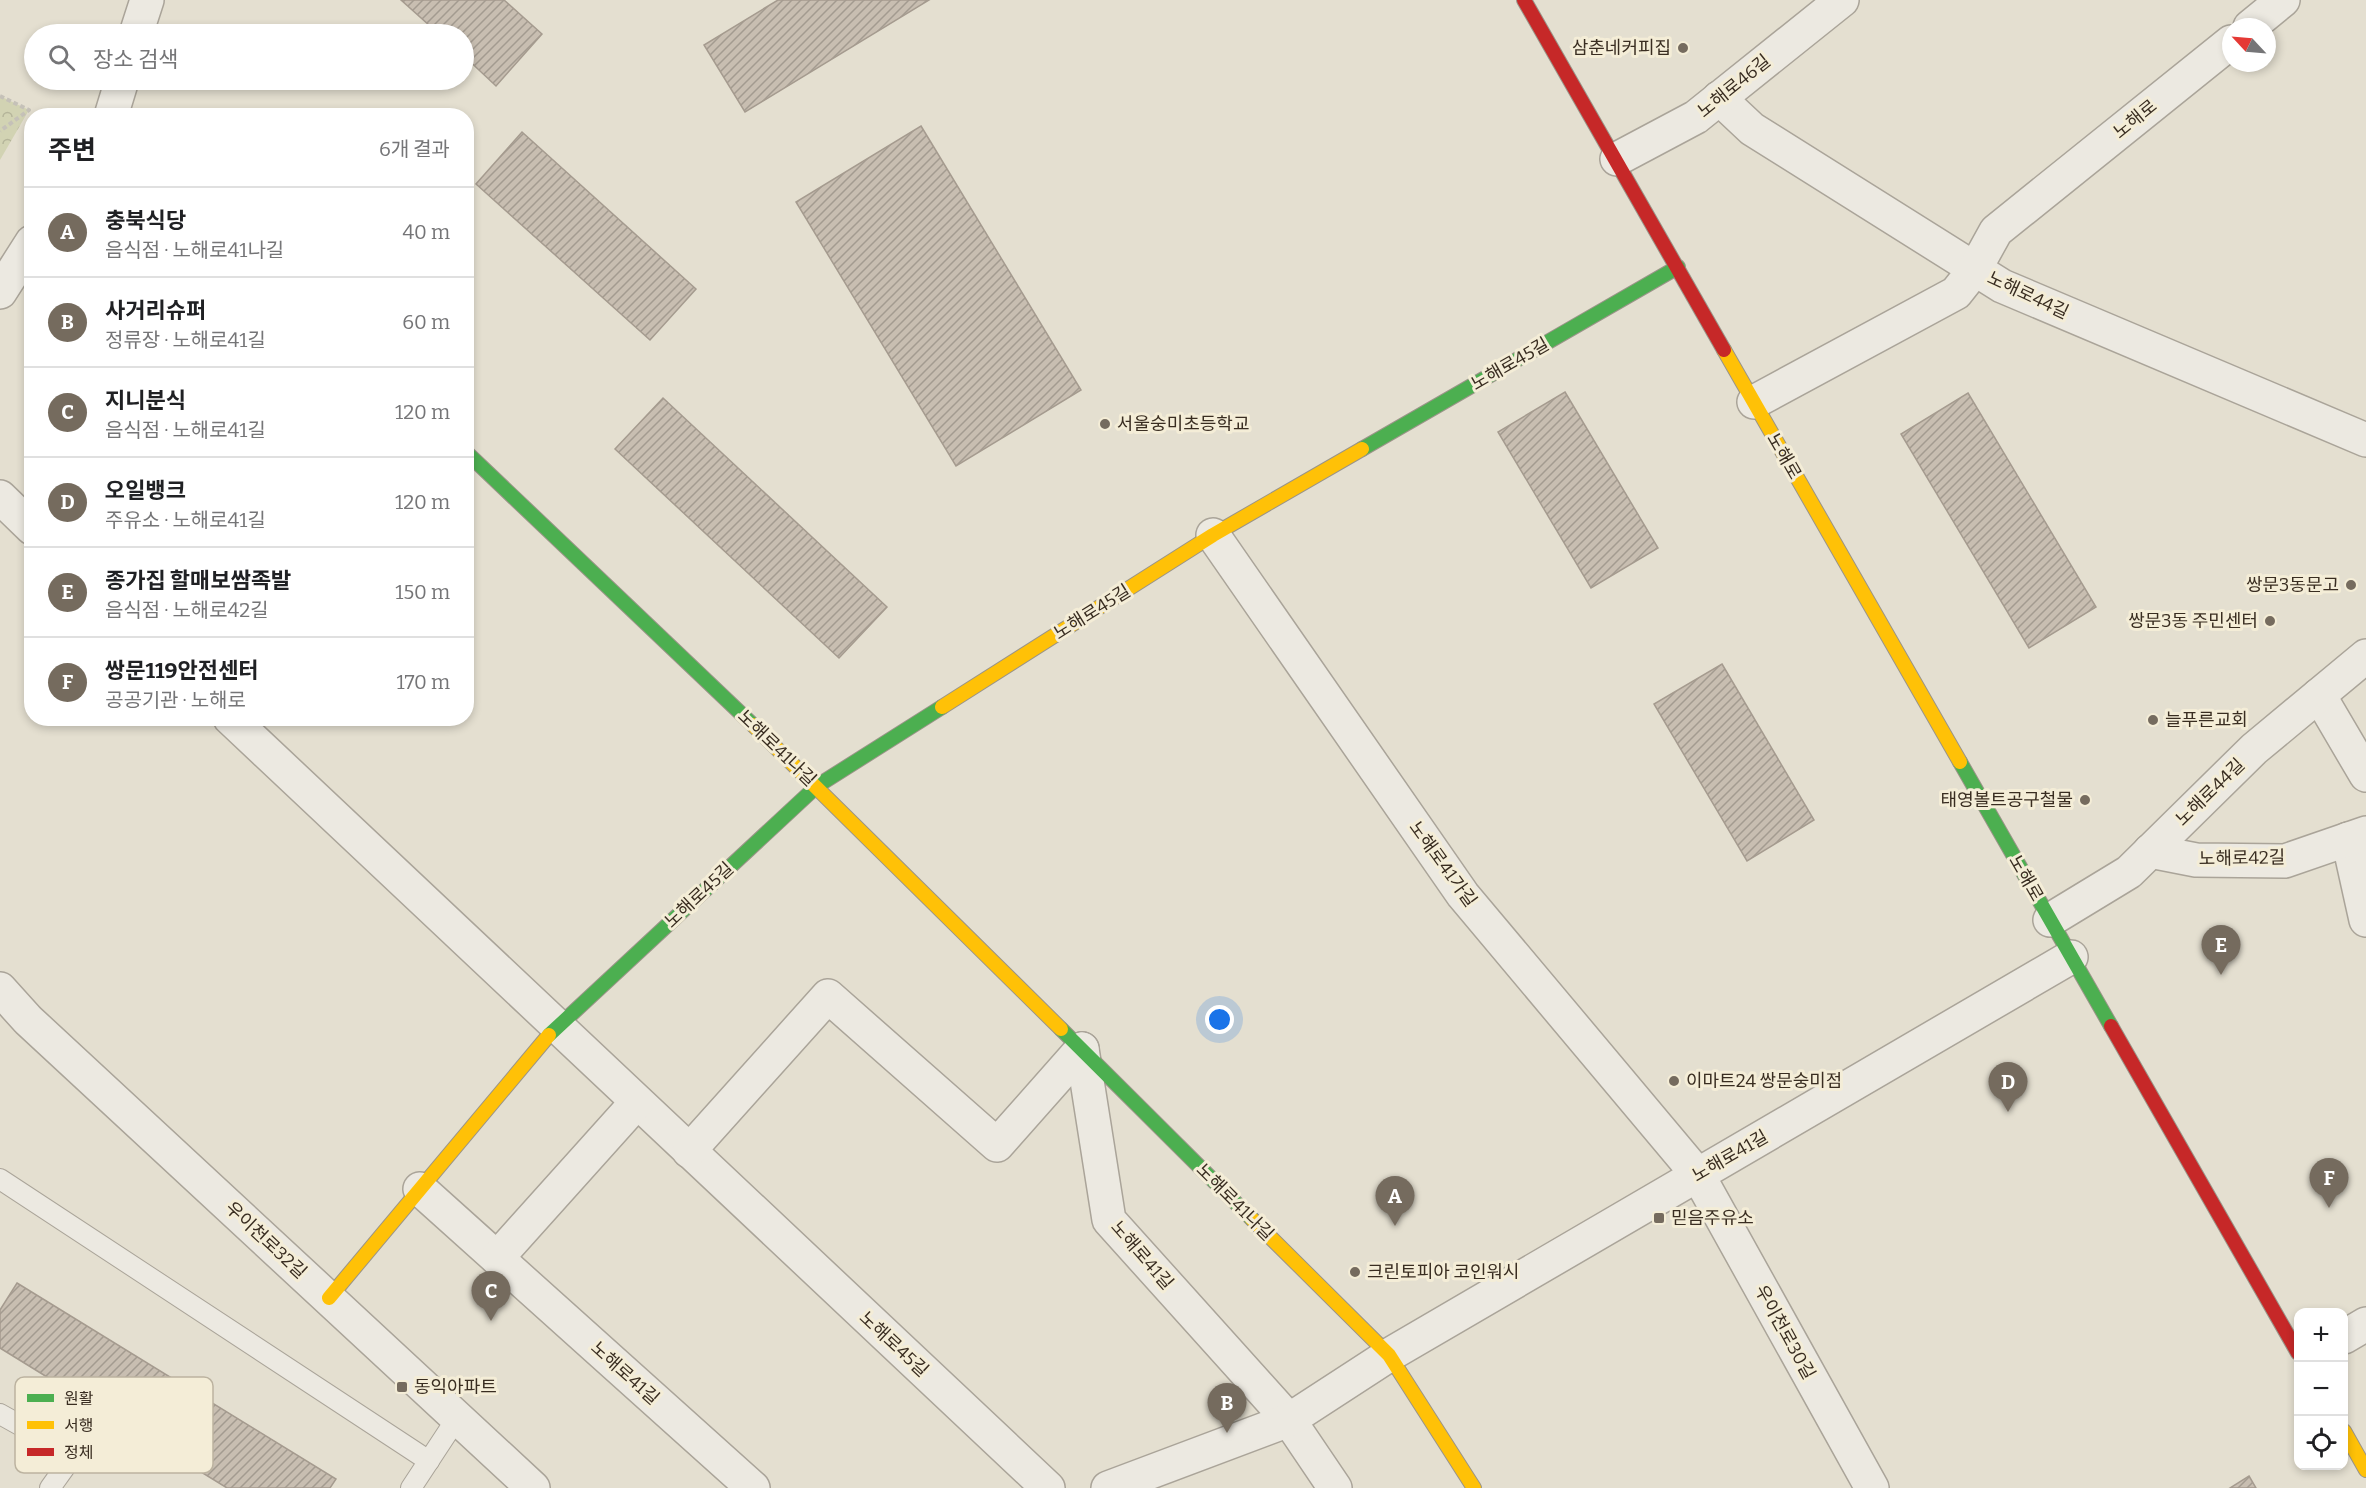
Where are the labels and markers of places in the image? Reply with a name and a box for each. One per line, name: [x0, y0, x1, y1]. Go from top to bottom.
place label: 삼춘네커피집: [1572, 37, 1671, 59]
marker: 삼춘네커피집: [1676, 41, 1690, 55]
place label: 서울숭미초등학교: [1117, 413, 1249, 435]
marker: 서울숭미초등학교: [1098, 417, 1112, 431]
place label: 쌍문3동문고: [2246, 574, 2339, 596]
marker: 쌍문3동문고: [2344, 578, 2358, 592]
place label: 쌍문3동 주민센터: [2128, 610, 2258, 632]
marker: 쌍문3동 주민센터: [2263, 614, 2277, 628]
place label: 늘푸른교회: [2165, 709, 2248, 731]
marker: 늘푸른교회: [2146, 713, 2160, 727]
place label: 태영볼트공구철물: [1941, 789, 2073, 811]
marker: 태영볼트공구철물: [2078, 793, 2092, 807]
pin: E: [2202, 926, 2240, 975]
pin: D: [1988, 1062, 2028, 1112]
place label: 이마트24 쌍문숭미점: [1686, 1070, 1842, 1092]
marker: 이마트24 쌍문숭미점: [1667, 1074, 1681, 1088]
pin: F: [2310, 1158, 2348, 1208]
pin: A: [1376, 1176, 1414, 1226]
place label: 믿음주유소: [1671, 1207, 1754, 1229]
marker: 믿음주유소: [1652, 1211, 1666, 1225]
place label: 크린토피아 코인워시: [1367, 1261, 1520, 1283]
marker: 크린토피아 코인워시: [1348, 1265, 1362, 1279]
pin: C: [472, 1272, 510, 1321]
place label: 동익아파트: [414, 1376, 497, 1398]
marker: 동익아파트: [395, 1380, 409, 1394]
pin: B: [1208, 1384, 1246, 1433]

